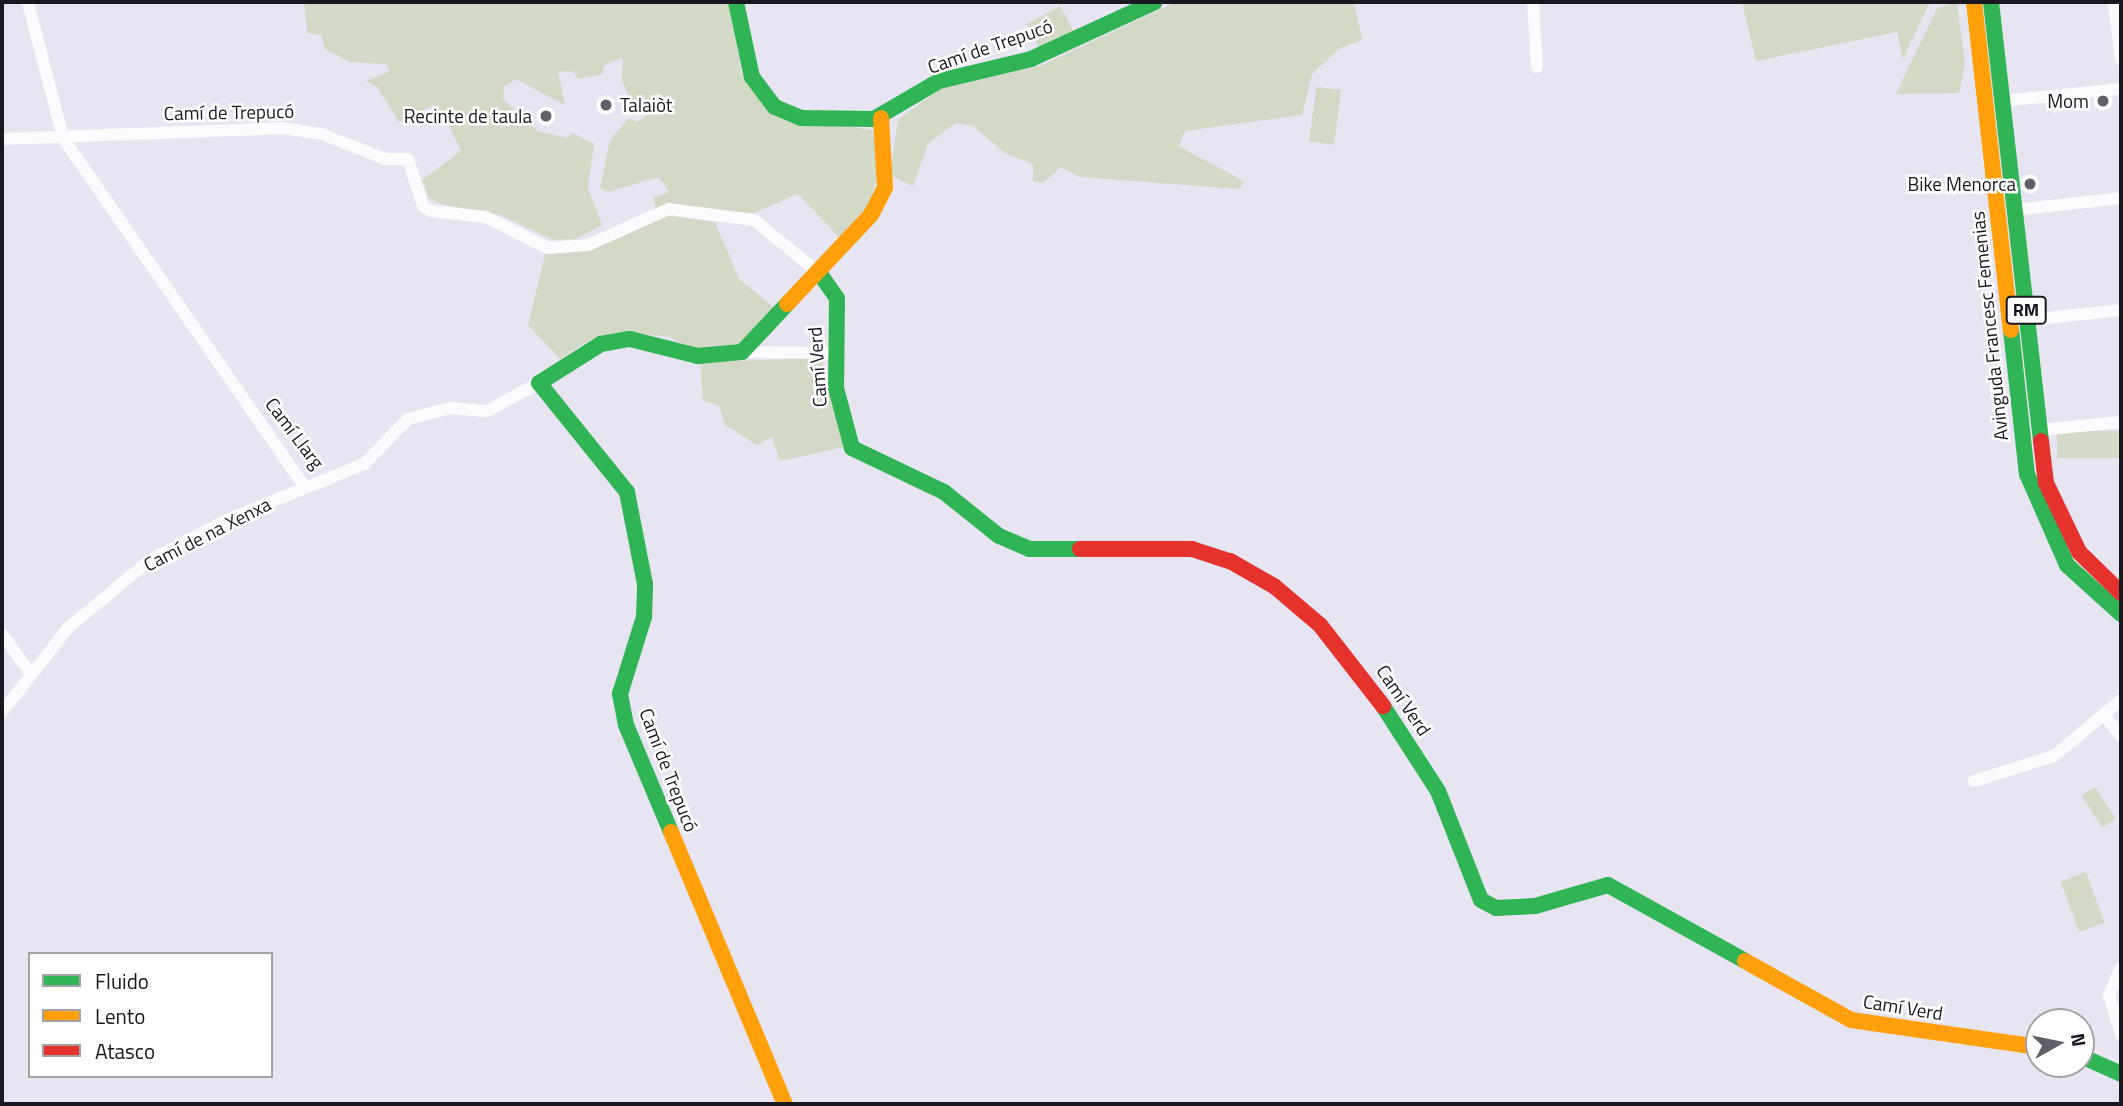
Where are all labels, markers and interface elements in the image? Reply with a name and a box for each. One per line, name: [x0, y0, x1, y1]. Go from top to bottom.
street label: Camí de Trepucó: [925, 14, 1055, 78]
place label: Mom: [2047, 90, 2089, 112]
marker: Mom: [2095, 93, 2111, 109]
place label: Talaiòt: [620, 94, 673, 116]
marker: Talaiòt: [598, 97, 614, 113]
street label: Camí de Trepucó: [164, 99, 294, 125]
place label: Recinte de taula: [404, 105, 532, 127]
marker: Recinte de taula: [538, 108, 554, 124]
place label: Bike Menorca: [1908, 173, 2016, 195]
marker: Bike Menorca: [2022, 176, 2038, 192]
street label: Avinguda Francesc Femenias: [1966, 210, 2012, 442]
road number: RM: [2005, 296, 2047, 324]
street label: Camí Verd: [803, 326, 831, 408]
street label: Camí Llarg: [261, 393, 329, 473]
street label: Camí de na Xenxa: [140, 492, 274, 576]
street label: Camí Verd: [1372, 660, 1436, 740]
street label: Camí de Trepucó: [635, 705, 703, 835]
legend: [28, 952, 273, 1078]
text: Fluido: [95, 965, 149, 997]
street label: Camí Verd: [1861, 989, 1945, 1025]
text: Lento: [95, 1000, 145, 1032]
north arrow: [2025, 1008, 2095, 1078]
text: N: [2064, 1031, 2095, 1049]
text: Atasco: [95, 1035, 155, 1067]

